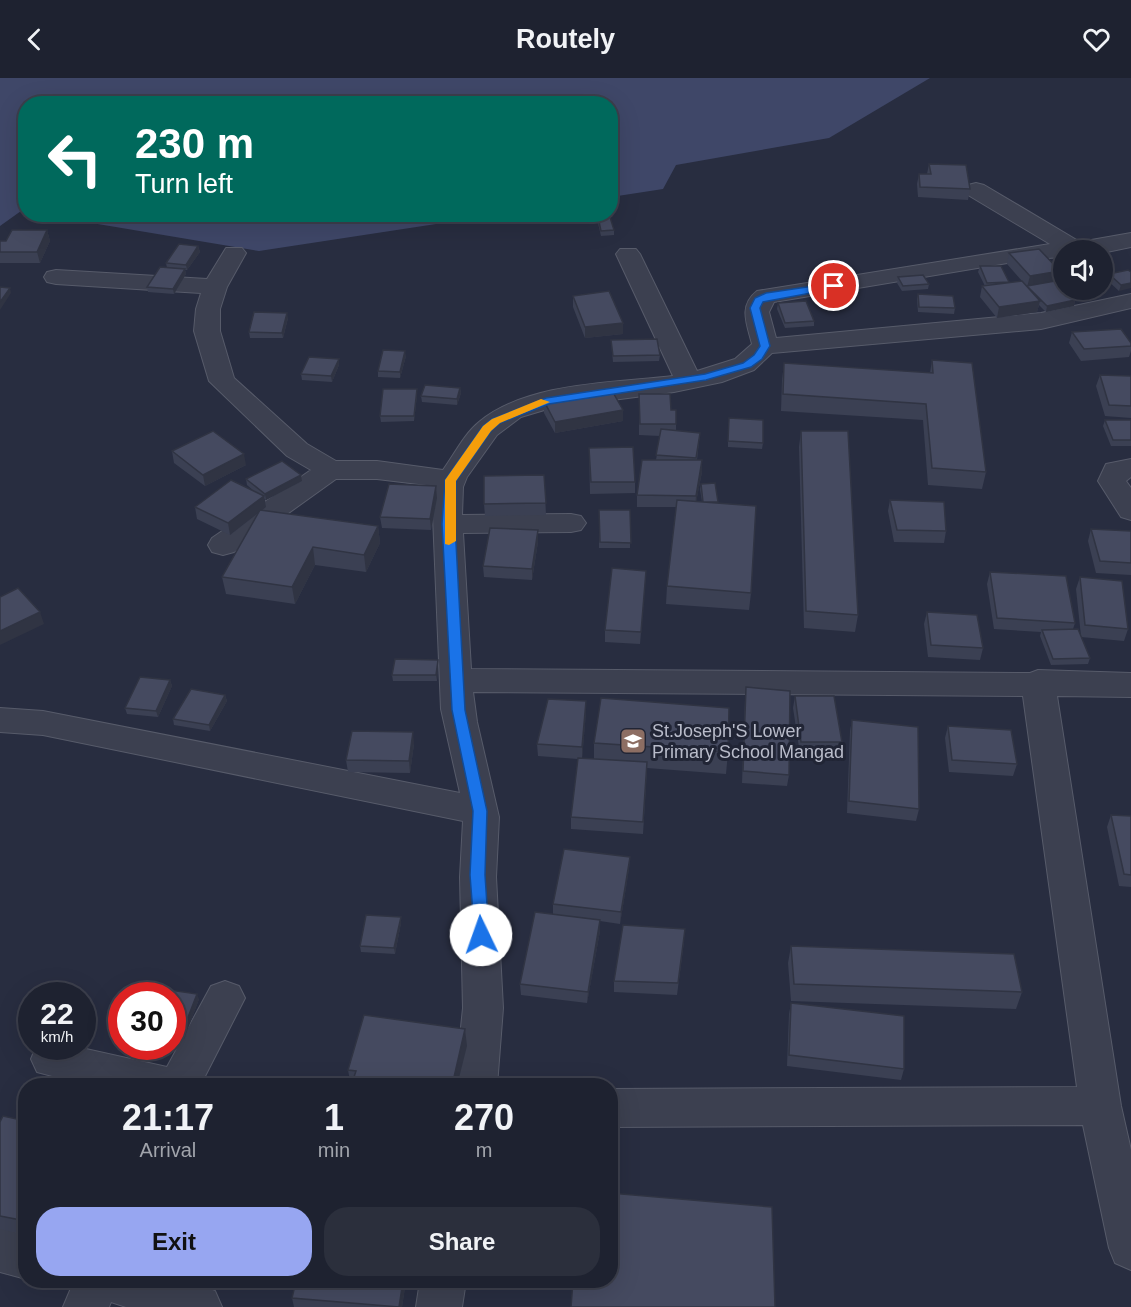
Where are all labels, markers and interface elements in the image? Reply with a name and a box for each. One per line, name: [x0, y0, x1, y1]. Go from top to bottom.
icon: back: [18, 23, 51, 56]
icon: heart: [1080, 23, 1113, 56]
text: Routely: [516, 24, 615, 54]
icon: left: [36, 120, 114, 198]
text: 230 m: [135, 120, 254, 167]
text: Turn left: [135, 169, 233, 199]
map controls: [1053, 240, 1113, 300]
button: sound: [1053, 240, 1113, 300]
pin: [808, 260, 859, 311]
icon: arrive: [817, 269, 850, 302]
place label: St.Joseph'S Lower Primary School Mangad: [652, 721, 844, 762]
school or university icon: St.Joseph'S Lower Primary School Mangad: [618, 726, 648, 756]
position arrow: [449, 903, 513, 967]
speed limit sign: 30: [108, 982, 186, 1060]
text: 22: [40, 997, 74, 1030]
text: km/h: [41, 1028, 73, 1045]
text: 21:17: [122, 1097, 214, 1138]
text: 1: [324, 1097, 344, 1138]
text: 270: [454, 1097, 514, 1138]
text: Arrival: [140, 1139, 196, 1161]
text: min: [318, 1139, 350, 1161]
text: m: [476, 1139, 492, 1161]
button: Exit: [36, 1207, 312, 1276]
button: Share: [324, 1207, 600, 1276]

